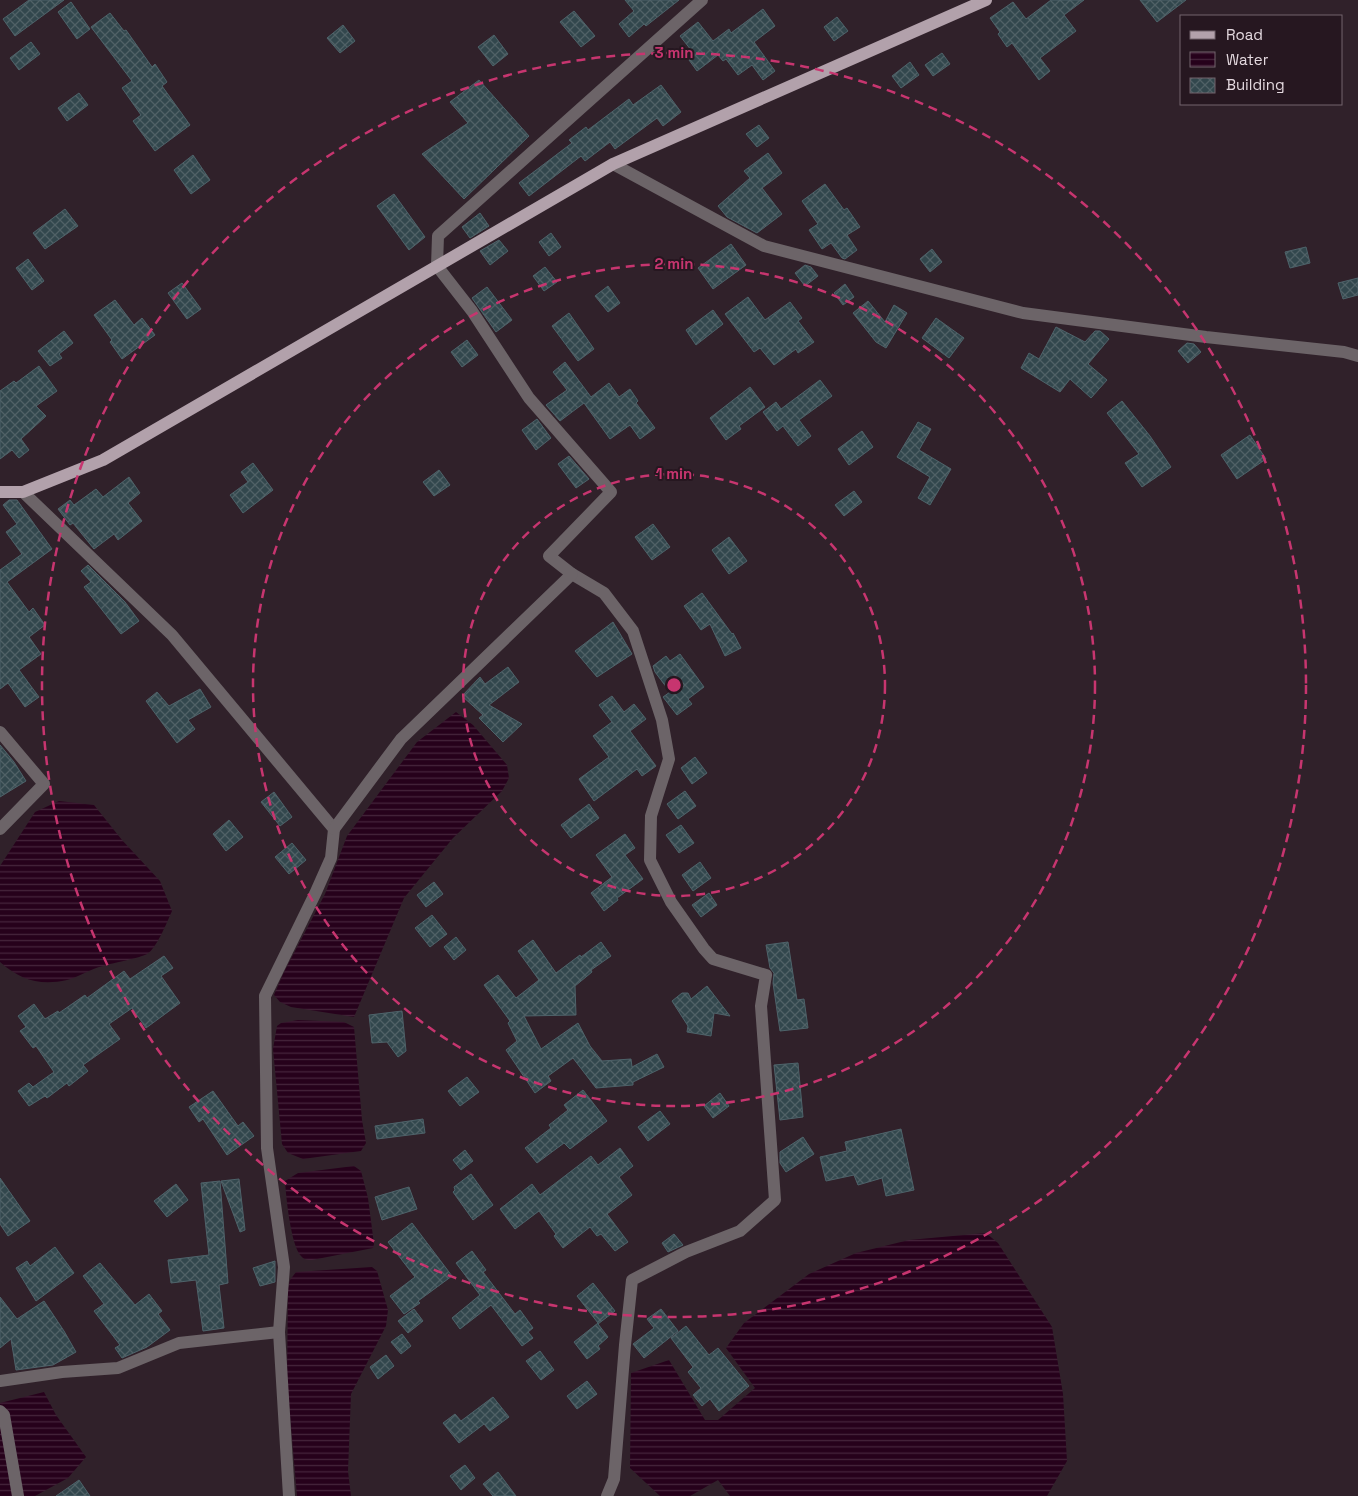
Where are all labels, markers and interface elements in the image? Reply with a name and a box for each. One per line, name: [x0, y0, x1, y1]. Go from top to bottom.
legend: [1180, 15, 1343, 105]
text: Road: [1226, 25, 1263, 44]
text: 3 min: [655, 43, 693, 62]
text: Water: [1226, 50, 1269, 69]
text: Building: [1226, 75, 1285, 94]
text: 2 min: [655, 254, 693, 273]
text: 1 min: [656, 464, 692, 483]
centre of rings: [665, 676, 683, 694]

